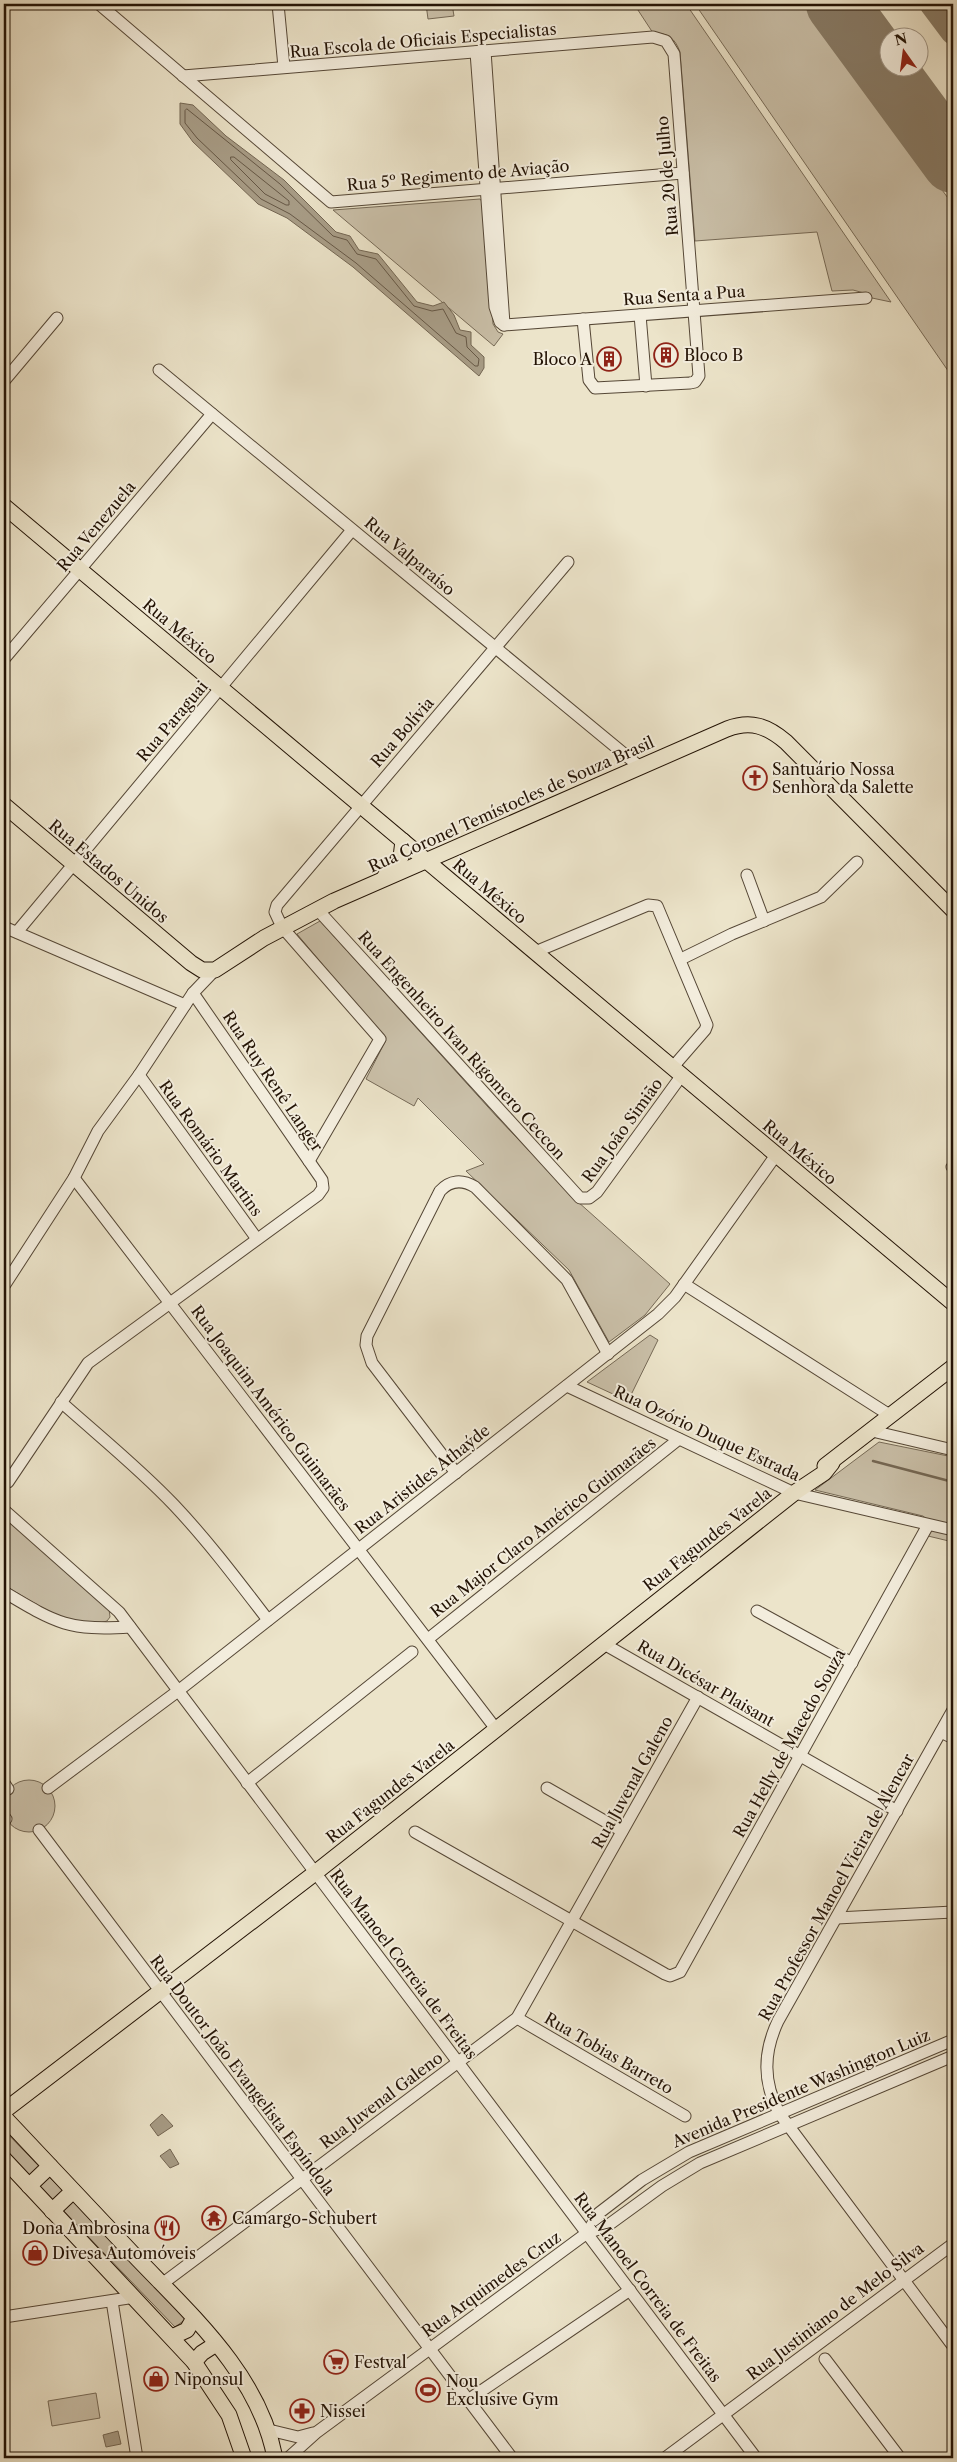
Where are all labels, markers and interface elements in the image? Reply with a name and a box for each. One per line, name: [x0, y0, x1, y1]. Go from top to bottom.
street label: Rua Escola de Oficiais Especialistas: [289, 18, 557, 62]
north arrow: [880, 28, 930, 78]
text: N: [893, 29, 909, 50]
street label: Rua 20 de Julho: [652, 115, 682, 237]
street label: Rua 5º Regimento de Aviação: [346, 155, 570, 195]
street label: Rua Senta a Pua: [622, 281, 746, 309]
building icon: Bloco B: [653, 342, 679, 368]
place label: Bloco B: [684, 345, 743, 365]
building icon: Bloco A: [596, 346, 622, 372]
place label: Bloco A: [533, 349, 593, 369]
street label: Rua Venezuela: [52, 476, 140, 575]
street label: Rua Valparaíso: [361, 512, 459, 600]
street label: Rua México: [139, 594, 221, 668]
street label: Rua Paraguai: [132, 676, 212, 766]
street label: Rua Bolívia: [366, 692, 438, 771]
street label: Rua Coronel Temístocles de Souza Brasil: [365, 732, 657, 876]
place label: Santuário Nossa Senhora da Salette: [772, 759, 914, 797]
church icon: Santuário Nossa Senhora da Salette: [742, 765, 768, 791]
street label: Rua Estados Unidos: [45, 815, 173, 927]
street label: Rua México: [449, 854, 531, 928]
street label: Rua Engenheiro Ivan Rigomero Ceccon: [354, 927, 570, 1163]
street label: Rua Ruy Renê Langer: [219, 1007, 328, 1155]
street label: Rua João Simião: [577, 1074, 667, 1186]
street label: Rua Romário Martins: [155, 1076, 267, 1220]
street label: Rua México: [759, 1115, 841, 1189]
street label: Rua Joaquim Américo Guimarães: [187, 1301, 355, 1515]
street label: Rua Ozório Duque Estrada: [611, 1381, 804, 1485]
street label: Rua Aristides Athaýde: [350, 1420, 494, 1538]
street label: Rua Major Claro Américo Guimarães: [426, 1433, 660, 1621]
street label: Rua Fagundes Varela: [639, 1482, 776, 1595]
street label: Rua Dicésar Plaisant: [634, 1636, 778, 1731]
street label: Rua Helly de Macedo Souza: [729, 1645, 850, 1841]
street label: Rua Juvenal Galeno: [587, 1712, 677, 1852]
street label: Rua Fagundes Varela: [322, 1734, 459, 1847]
street label: Rua Professor Manoel Vieira de Alencar: [754, 1750, 918, 2024]
street label: Rua Manoel Correia de Freitas: [326, 1865, 482, 2063]
street label: Rua Doutor João Evangelista Espíndola: [146, 1951, 340, 2200]
street label: Rua Tobias Barreto: [541, 2008, 677, 2098]
street label: Avenida Presidente Washington Luiz: [668, 2024, 933, 2152]
street label: Rua Juvenal Galeno: [316, 2047, 447, 2153]
street label: Rua Manoel Correia de Freitas: [570, 2188, 726, 2386]
temple icon: Camargo-Schubert: [201, 2205, 227, 2231]
place label: Camargo-Schubert: [232, 2208, 377, 2228]
restaurant icon: Dona Ambrosina: [154, 2215, 180, 2241]
place label: Dona Ambrosina: [22, 2218, 151, 2238]
street label: Rua Arquimedes Cruz: [417, 2227, 565, 2341]
street label: Rua Justiniano de Melo Silva: [743, 2238, 928, 2384]
shop icon: Divesa Automóveis: [22, 2240, 48, 2266]
place label: Divesa Automóveis: [52, 2243, 196, 2263]
supermarket icon: Festval: [323, 2349, 349, 2375]
place label: Festval: [354, 2352, 407, 2372]
shop icon: Niponsul: [143, 2366, 169, 2392]
place label: Niponsul: [174, 2369, 243, 2389]
place label: Nou Exclusive Gym: [446, 2371, 559, 2409]
sports icon: Nou Exclusive Gym: [415, 2377, 441, 2403]
pharmacy icon: Nissei: [289, 2398, 315, 2424]
place label: Nissei: [320, 2401, 366, 2421]

